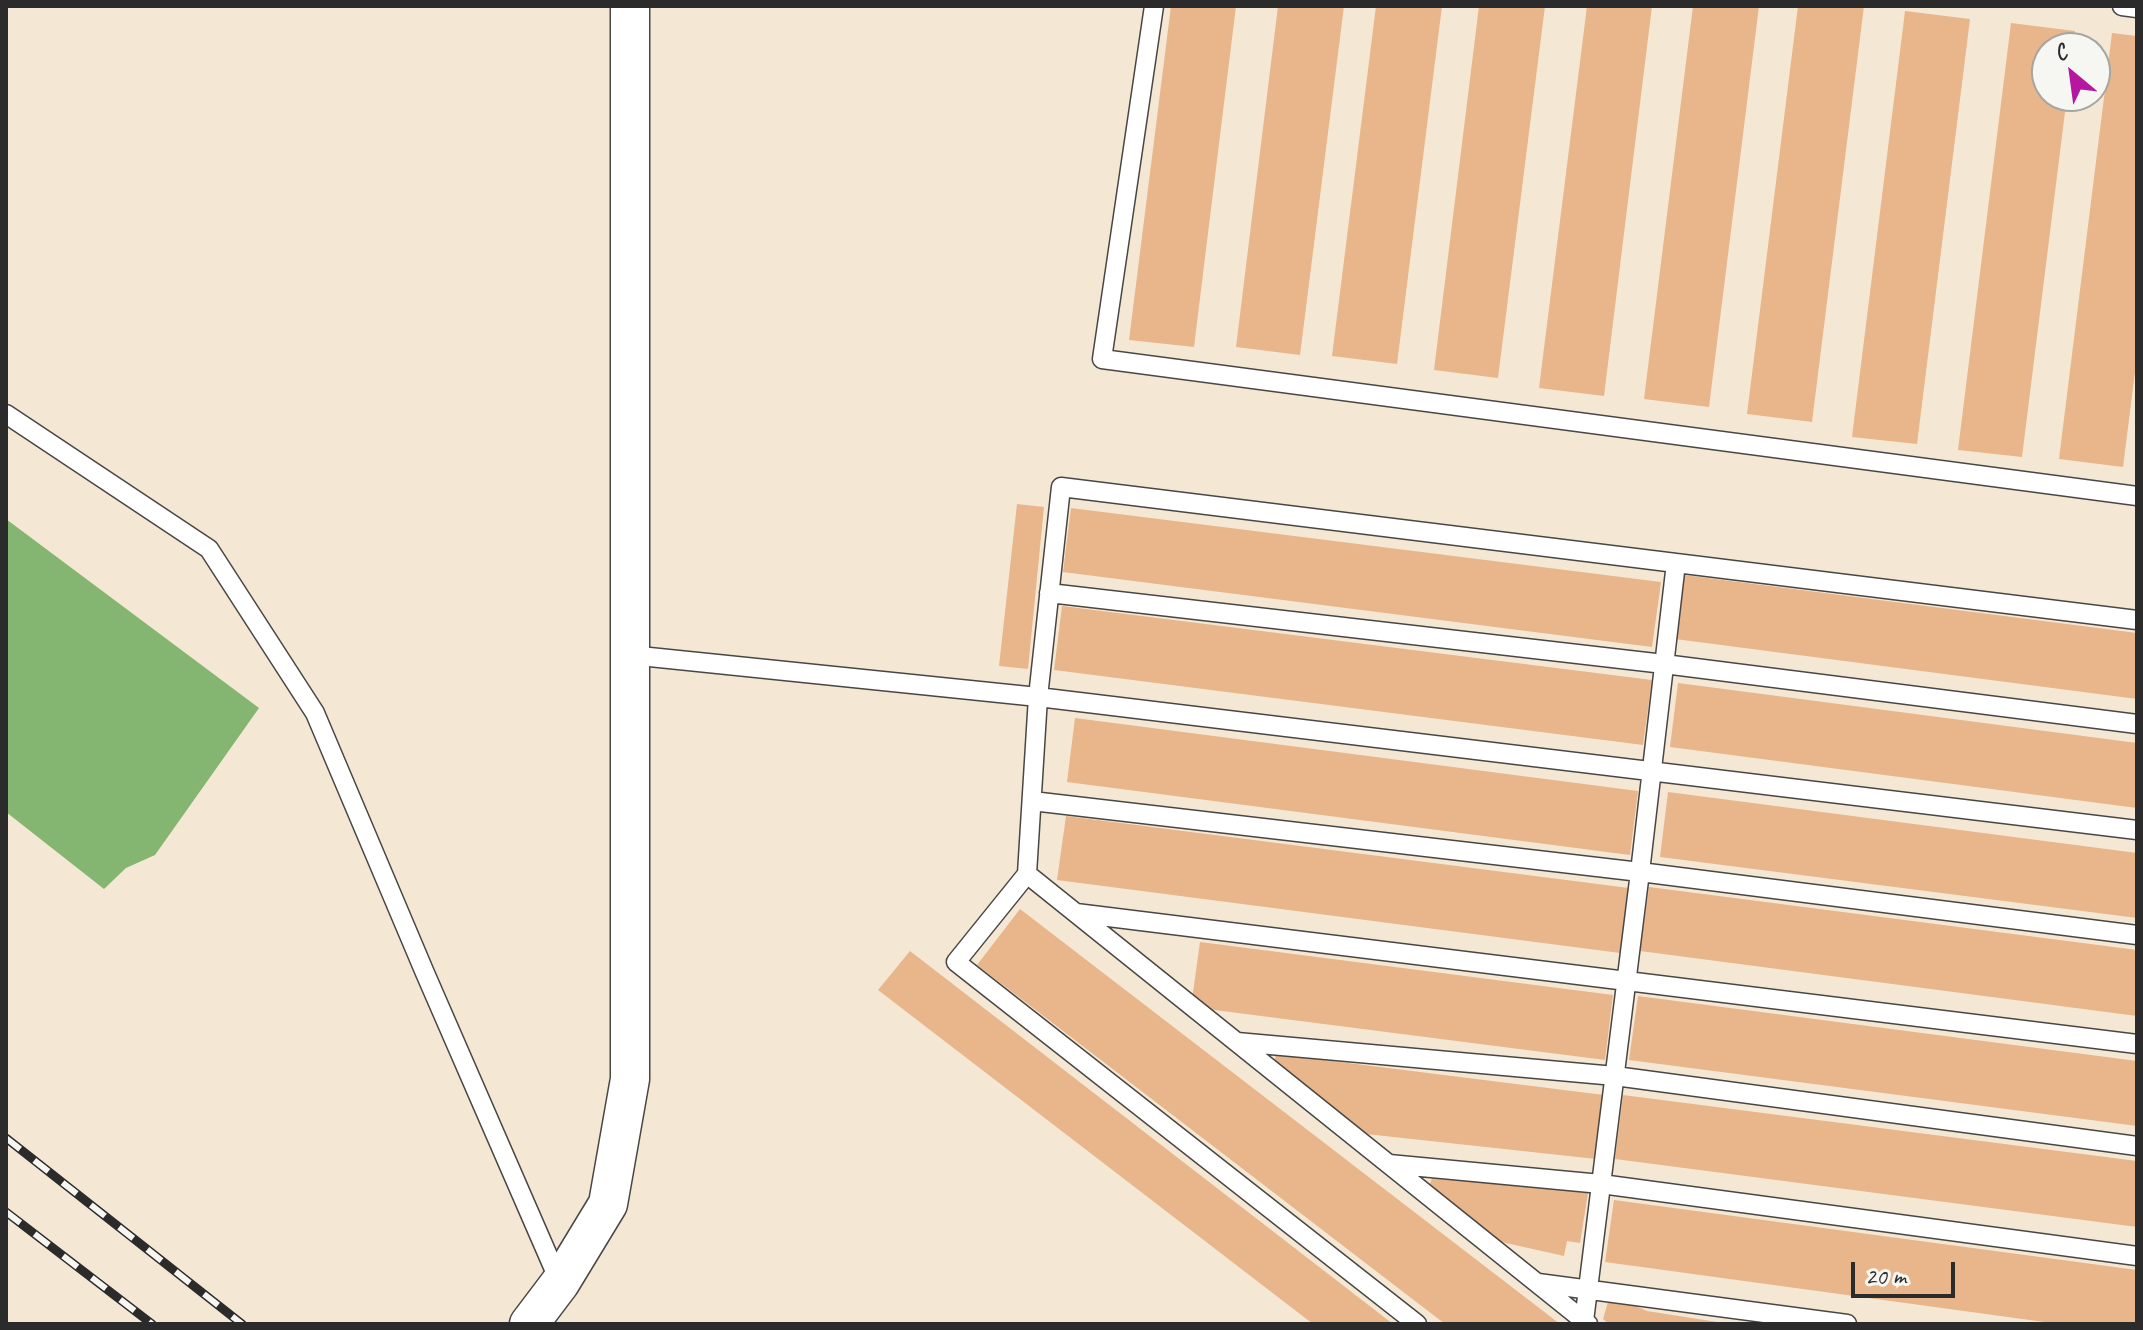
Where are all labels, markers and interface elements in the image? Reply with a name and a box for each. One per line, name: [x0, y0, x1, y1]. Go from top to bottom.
north arrow: [2031, 32, 2111, 112]
text: С: [2049, 38, 2072, 68]
scale bar: [1855, 1246, 1959, 1296]
text: 20 m: [1865, 1261, 1906, 1291]

